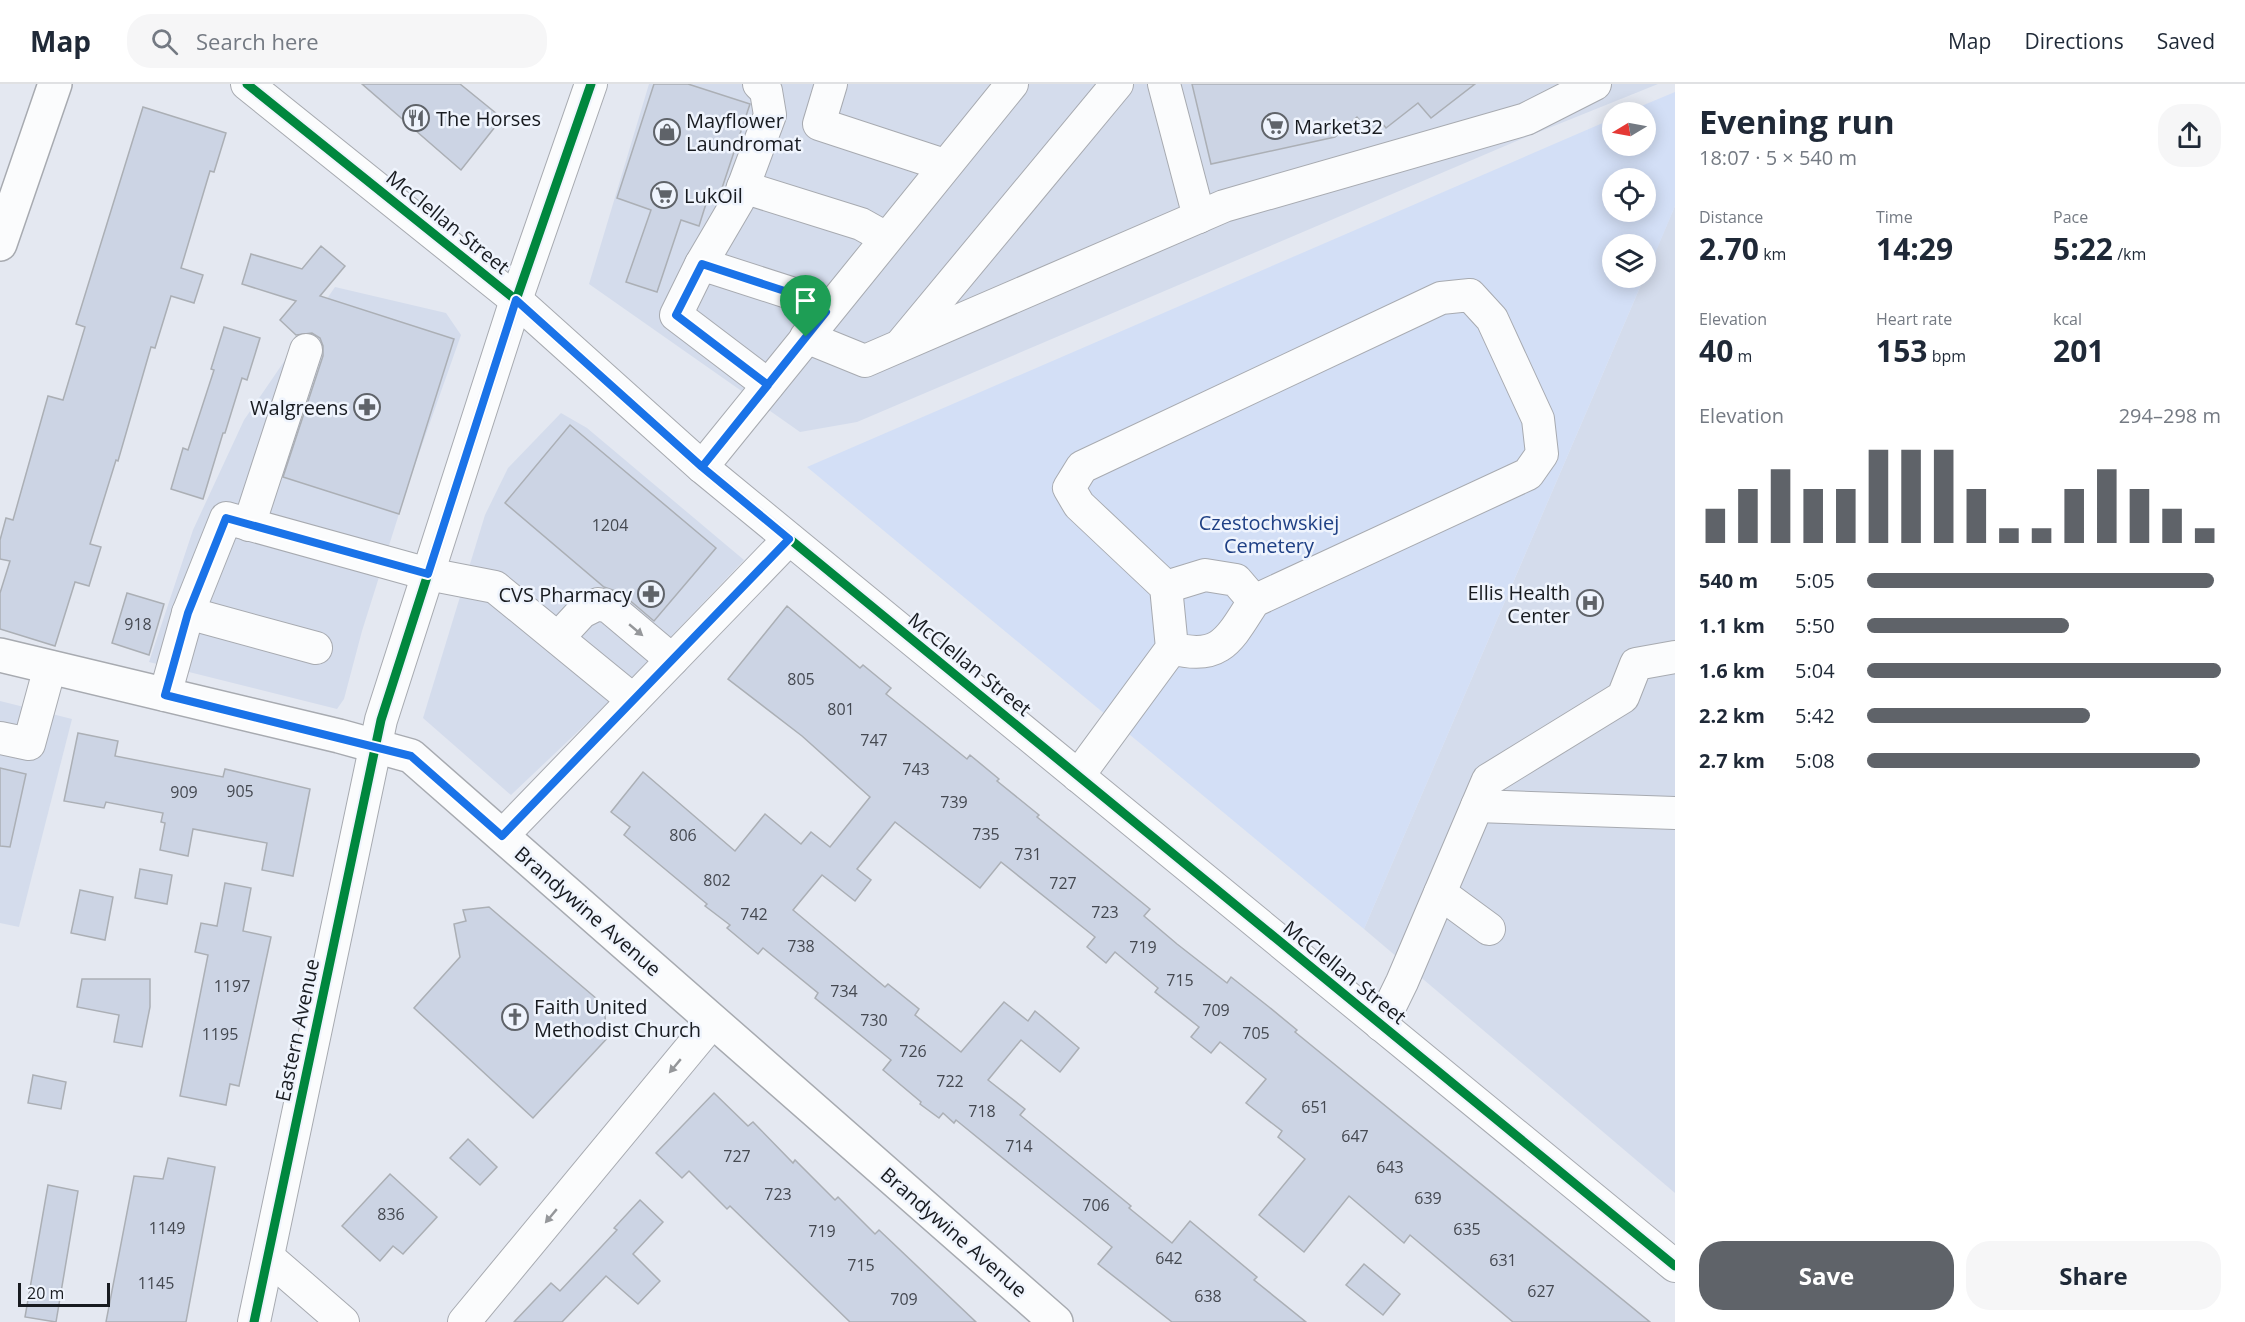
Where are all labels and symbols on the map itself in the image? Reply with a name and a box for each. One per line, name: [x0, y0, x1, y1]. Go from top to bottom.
north arrow: [1602, 102, 1656, 156]
restaurant icon: The Horses: [401, 103, 431, 133]
place label: The Horses: [436, 105, 541, 132]
place label: Mayflower Laundromat: [686, 107, 801, 157]
supermarket icon: Market32: [1260, 111, 1290, 141]
place label: Market32: [1294, 113, 1383, 140]
shop icon: Mayflower Laundromat: [652, 117, 682, 147]
street label: McClellan Street: [381, 164, 515, 280]
supermarket icon: LukOil: [649, 180, 679, 210]
place label: LukOil: [684, 182, 743, 209]
pin: [780, 275, 831, 337]
pharmacy icon: Walgreens: [352, 392, 382, 422]
place label: Walgreens: [250, 394, 348, 421]
park label: Czestochwskiej Cemetery: [1199, 509, 1339, 559]
house number: 1204: [592, 514, 628, 536]
pharmacy icon: CVS Pharmacy: [636, 579, 666, 609]
place label: Ellis Health Center: [1467, 579, 1570, 629]
place label: CVS Pharmacy: [499, 581, 633, 608]
hospital icon: Ellis Health Center: [1575, 588, 1605, 618]
street label: McClellan Street: [903, 606, 1037, 722]
house number: 918: [124, 613, 152, 635]
one-way arrow: [628, 623, 643, 636]
house number: 805: [787, 668, 815, 690]
house number: 801: [827, 698, 855, 720]
house number: 747: [860, 729, 888, 751]
house number: 743: [902, 758, 930, 780]
house number: 905: [226, 780, 254, 802]
house number: 909: [170, 781, 198, 803]
house number: 739: [940, 791, 968, 813]
house number: 735: [972, 823, 1000, 845]
house number: 806: [669, 824, 697, 846]
street label: Brandywine Avenue: [509, 840, 667, 982]
house number: 731: [1014, 843, 1042, 865]
house number: 802: [703, 869, 731, 891]
house number: 727: [1049, 872, 1077, 894]
house number: 723: [1091, 901, 1119, 923]
house number: 742: [740, 903, 768, 925]
street label: McClellan Street: [1278, 914, 1412, 1030]
house number: 738: [787, 935, 815, 957]
house number: 719: [1129, 936, 1157, 958]
street label: Eastern Avenue: [269, 956, 325, 1104]
house number: 715: [1166, 969, 1194, 991]
house number: 1197: [214, 975, 250, 997]
house number: 734: [830, 980, 858, 1002]
place label: Faith United Methodist Church: [534, 993, 701, 1043]
house number: 709: [1202, 999, 1230, 1021]
church icon: Faith United Methodist Church: [500, 1002, 530, 1032]
house number: 730: [860, 1009, 888, 1031]
house number: 705: [1242, 1022, 1270, 1044]
house number: 1195: [202, 1023, 238, 1045]
house number: 726: [899, 1040, 927, 1062]
one-way arrow: [669, 1058, 682, 1074]
house number: 722: [936, 1070, 964, 1092]
house number: 651: [1301, 1096, 1329, 1118]
house number: 718: [968, 1100, 996, 1122]
house number: 647: [1341, 1125, 1369, 1147]
house number: 714: [1005, 1135, 1033, 1157]
house number: 727: [723, 1145, 751, 1167]
house number: 643: [1376, 1156, 1404, 1178]
street label: Brandywine Avenue: [875, 1161, 1033, 1303]
house number: 723: [764, 1183, 792, 1205]
house number: 639: [1414, 1187, 1442, 1209]
house number: 706: [1082, 1194, 1110, 1216]
house number: 836: [377, 1203, 405, 1225]
one-way arrow: [545, 1208, 558, 1224]
house number: 1149: [149, 1217, 185, 1239]
house number: 635: [1453, 1218, 1481, 1240]
house number: 719: [808, 1220, 836, 1242]
house number: 642: [1155, 1247, 1183, 1269]
house number: 631: [1489, 1249, 1517, 1271]
house number: 715: [847, 1254, 875, 1276]
house number: 1145: [138, 1272, 174, 1294]
scale bar: [18, 1280, 110, 1308]
house number: 627: [1527, 1280, 1555, 1302]
house number: 638: [1194, 1285, 1222, 1307]
house number: 709: [890, 1288, 918, 1310]

